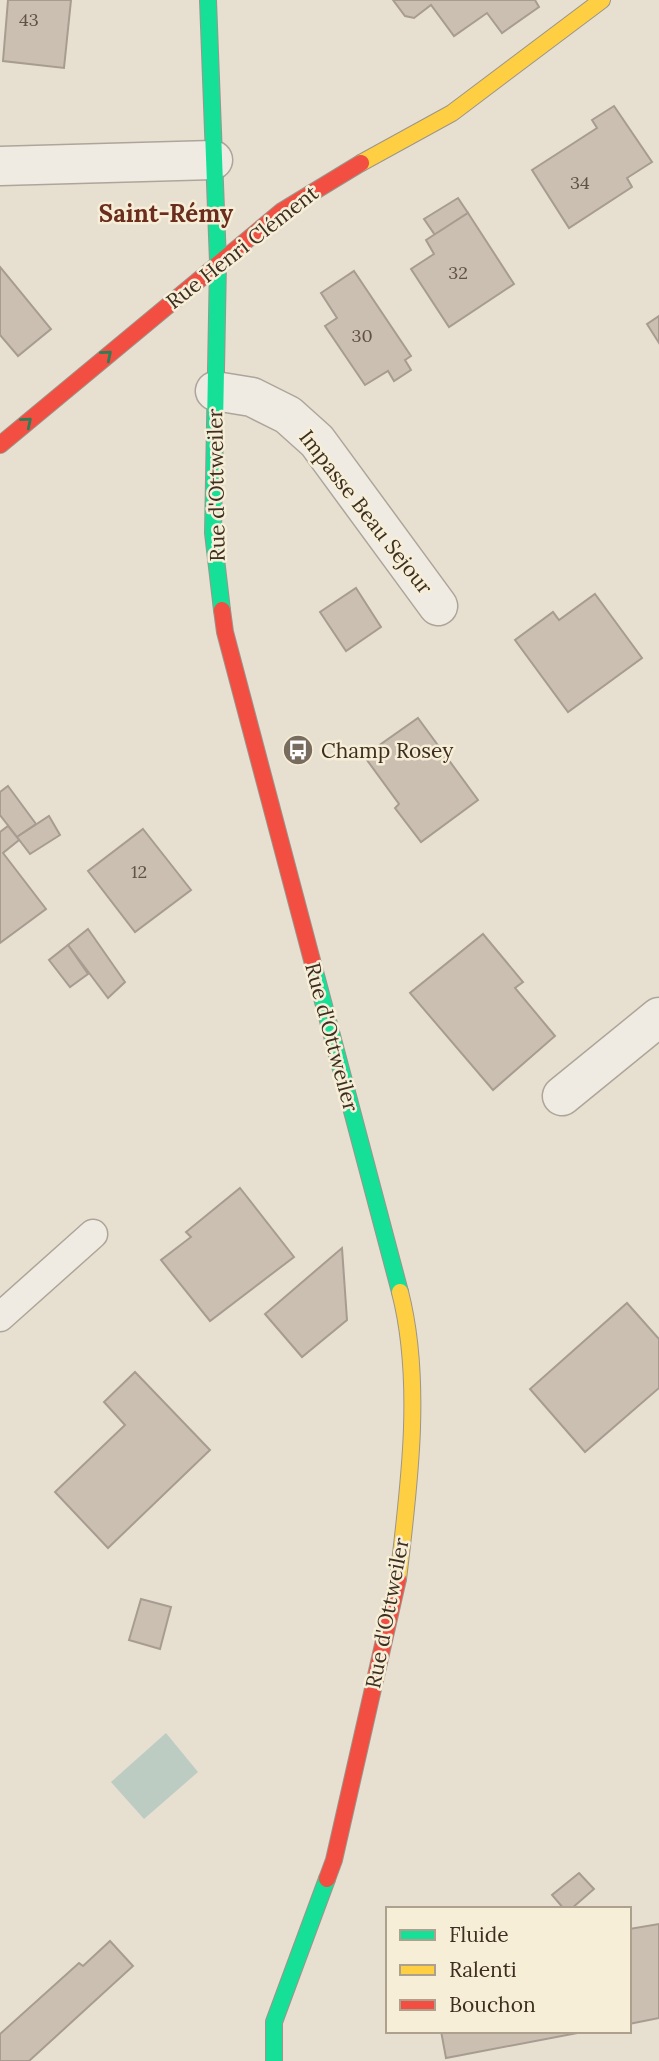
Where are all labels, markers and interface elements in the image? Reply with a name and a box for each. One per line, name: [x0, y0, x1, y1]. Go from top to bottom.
house number: 43: [19, 8, 39, 31]
house number: 34: [570, 171, 590, 194]
street label: Rue Henri Clément: [160, 179, 324, 315]
district label: Saint-Rémy: [99, 198, 234, 229]
house number: 32: [448, 261, 468, 284]
house number: 30: [351, 324, 373, 347]
one-way arrow: [99, 351, 112, 363]
street label: Rue d'Ottweiler: [201, 408, 231, 562]
one-way arrow: [19, 418, 32, 430]
street label: Impasse Beau Sejour: [293, 424, 439, 600]
bus stop icon: Champ Rosey: [281, 733, 315, 767]
place label: Champ Rosey: [321, 737, 453, 764]
house number: 12: [131, 860, 147, 883]
street label: Rue d'Ottweiler: [299, 960, 365, 1114]
street label: Rue d'Ottweiler: [359, 1535, 415, 1691]
legend: [386, 1907, 631, 2033]
text: Fluide: [449, 1921, 509, 1948]
text: Ralenti: [449, 1956, 517, 1983]
text: Bouchon: [449, 1991, 536, 2018]

